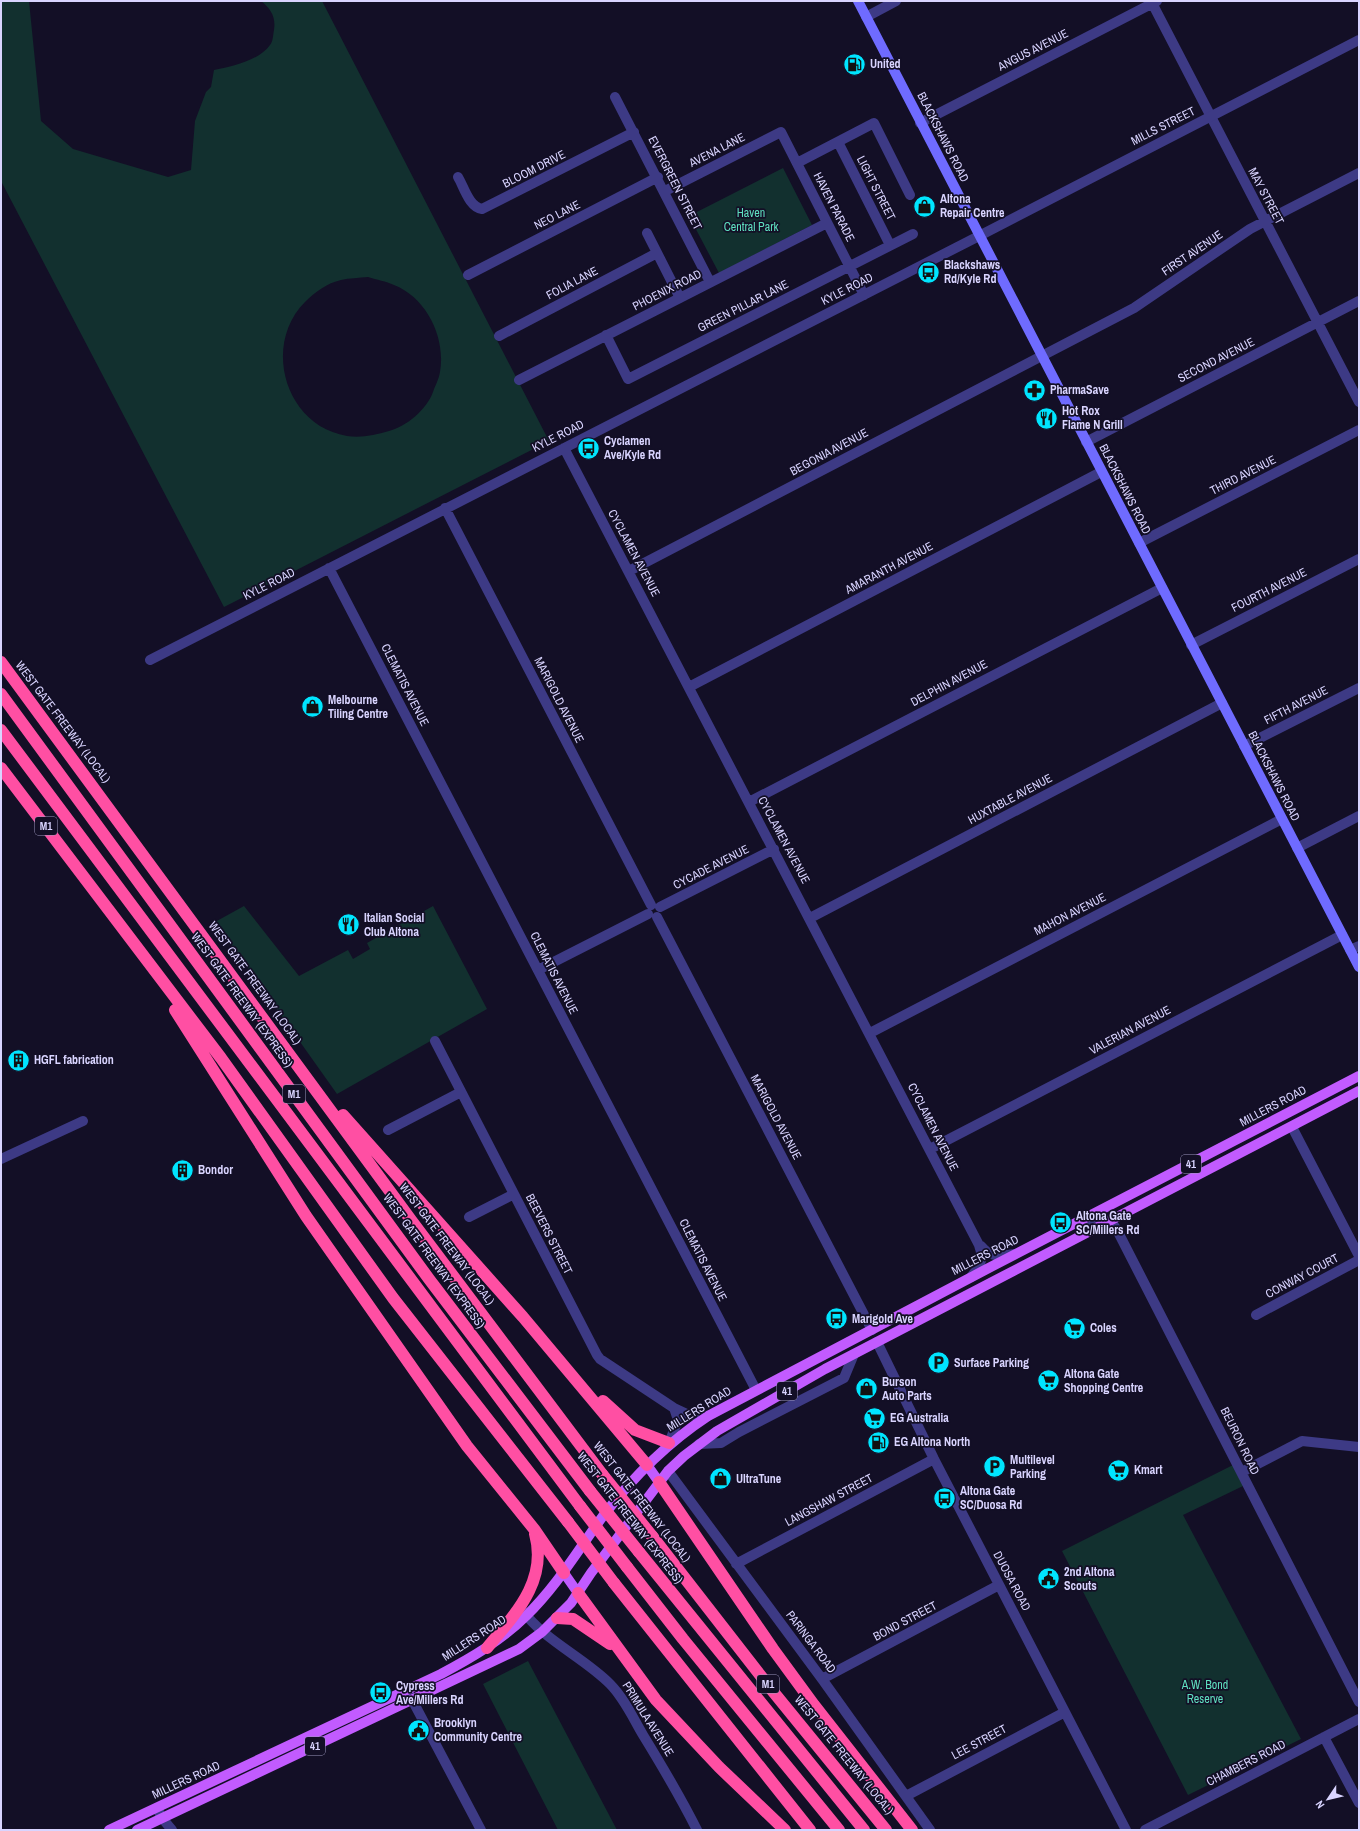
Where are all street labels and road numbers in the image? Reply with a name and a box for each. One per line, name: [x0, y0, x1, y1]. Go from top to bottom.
street label: ANGUS AVENUE: [994, 25, 1071, 75]
street label: BLACKSHAWS ROAD: [913, 89, 973, 185]
street label: MILLS STREET: [1128, 103, 1198, 149]
street label: AVENA LANE: [686, 129, 748, 171]
street label: EVERGREEN STREET: [644, 133, 706, 233]
street label: BLOOM DRIVE: [500, 146, 568, 192]
street label: LIGHT STREET: [853, 153, 899, 223]
street label: MAY STREET: [1244, 165, 1288, 227]
street label: HAVEN PARADE: [810, 170, 858, 244]
street label: NEO LANE: [531, 197, 583, 233]
street label: FIRST AVENUE: [1158, 227, 1226, 279]
street label: FOLIA LANE: [543, 263, 601, 303]
street label: PHOENIX ROAD: [630, 266, 704, 314]
street label: KYLE ROAD: [818, 269, 876, 309]
street label: GREEN PILLAR LANE: [695, 276, 791, 336]
street label: SECOND AVENUE: [1175, 334, 1257, 386]
street label: KYLE ROAD: [529, 416, 587, 456]
street label: BEGONIA AVENUE: [787, 425, 871, 479]
street label: BLACKSHAWS ROAD: [1095, 441, 1155, 537]
street label: THIRD AVENUE: [1207, 452, 1279, 498]
street label: CYCLAMEN AVENUE: [604, 507, 664, 599]
street label: AMARANTH AVENUE: [841, 538, 936, 598]
street label: KYLE ROAD: [240, 564, 298, 604]
street label: FOURTH AVENUE: [1228, 564, 1310, 616]
street label: CLEMATIS AVENUE: [377, 641, 433, 729]
street label: MARIGOLD AVENUE: [530, 654, 588, 746]
street label: DELPHIN AVENUE: [908, 656, 990, 710]
street label: WEST GATE FREEWAY (LOCAL): [12, 658, 114, 786]
street label: FIFTH AVENUE: [1261, 682, 1331, 728]
street label: BLACKSHAWS ROAD: [1244, 728, 1304, 824]
street label: HUXTABLE AVENUE: [965, 770, 1055, 828]
street label: CYCLAMEN AVENUE: [754, 794, 814, 886]
road number: M1: [35, 817, 57, 835]
street label: CYCADE AVENUE: [670, 841, 752, 893]
street label: MAHON AVENUE: [1031, 889, 1109, 939]
street label: WEST GATE FREEWAY (LOCAL): [205, 918, 305, 1048]
street label: WEST GATE FREEWAY (EXPRESS): [188, 929, 296, 1071]
street label: CLEMATIS AVENUE: [526, 929, 582, 1017]
street label: VALERIAN AVENUE: [1087, 1002, 1173, 1058]
street label: MARIGOLD AVENUE: [747, 1072, 805, 1162]
street label: CYCLAMEN AVENUE: [904, 1080, 962, 1174]
street label: MILLERS ROAD: [1237, 1082, 1309, 1130]
road number: M1: [283, 1085, 305, 1103]
road number: 41: [1181, 1155, 1201, 1173]
street label: WEST GATE FREEWAY (LOCAL): [396, 1180, 498, 1308]
street label: WEST GATE FREEWAY (EXPRESS): [380, 1190, 488, 1332]
street label: BEEVERS STREET: [522, 1191, 576, 1277]
street label: CLEMATIS AVENUE: [675, 1216, 731, 1304]
street label: MILLERS ROAD: [949, 1231, 1021, 1279]
street label: CONWAY COURT: [1263, 1250, 1341, 1302]
road number: 41: [777, 1382, 797, 1400]
street label: MILLERS ROAD: [664, 1383, 734, 1435]
street label: BEURON ROAD: [1217, 1405, 1263, 1477]
street label: WEST GATE FREEWAY (LOCAL): [590, 1438, 694, 1566]
street label: WEST GATE FREEWAY (EXPRESS): [574, 1449, 686, 1587]
street label: LANGSHAW STREET: [782, 1470, 876, 1530]
street label: DUOSA ROAD: [990, 1548, 1034, 1614]
street label: BOND STREET: [870, 1598, 940, 1644]
street label: PARINGA ROAD: [782, 1608, 840, 1676]
street label: MILLERS ROAD: [439, 1611, 509, 1665]
road number: M1: [757, 1675, 779, 1693]
street label: PRIMULA AVENUE: [619, 1679, 677, 1759]
street label: WEST GATE FREEWAY (LOCAL): [791, 1692, 897, 1818]
street label: LEE STREET: [949, 1721, 1009, 1763]
street label: CHAMBERS ROAD: [1204, 1736, 1288, 1790]
road number: 41: [305, 1737, 325, 1755]
street label: MILLERS ROAD: [149, 1757, 223, 1803]

